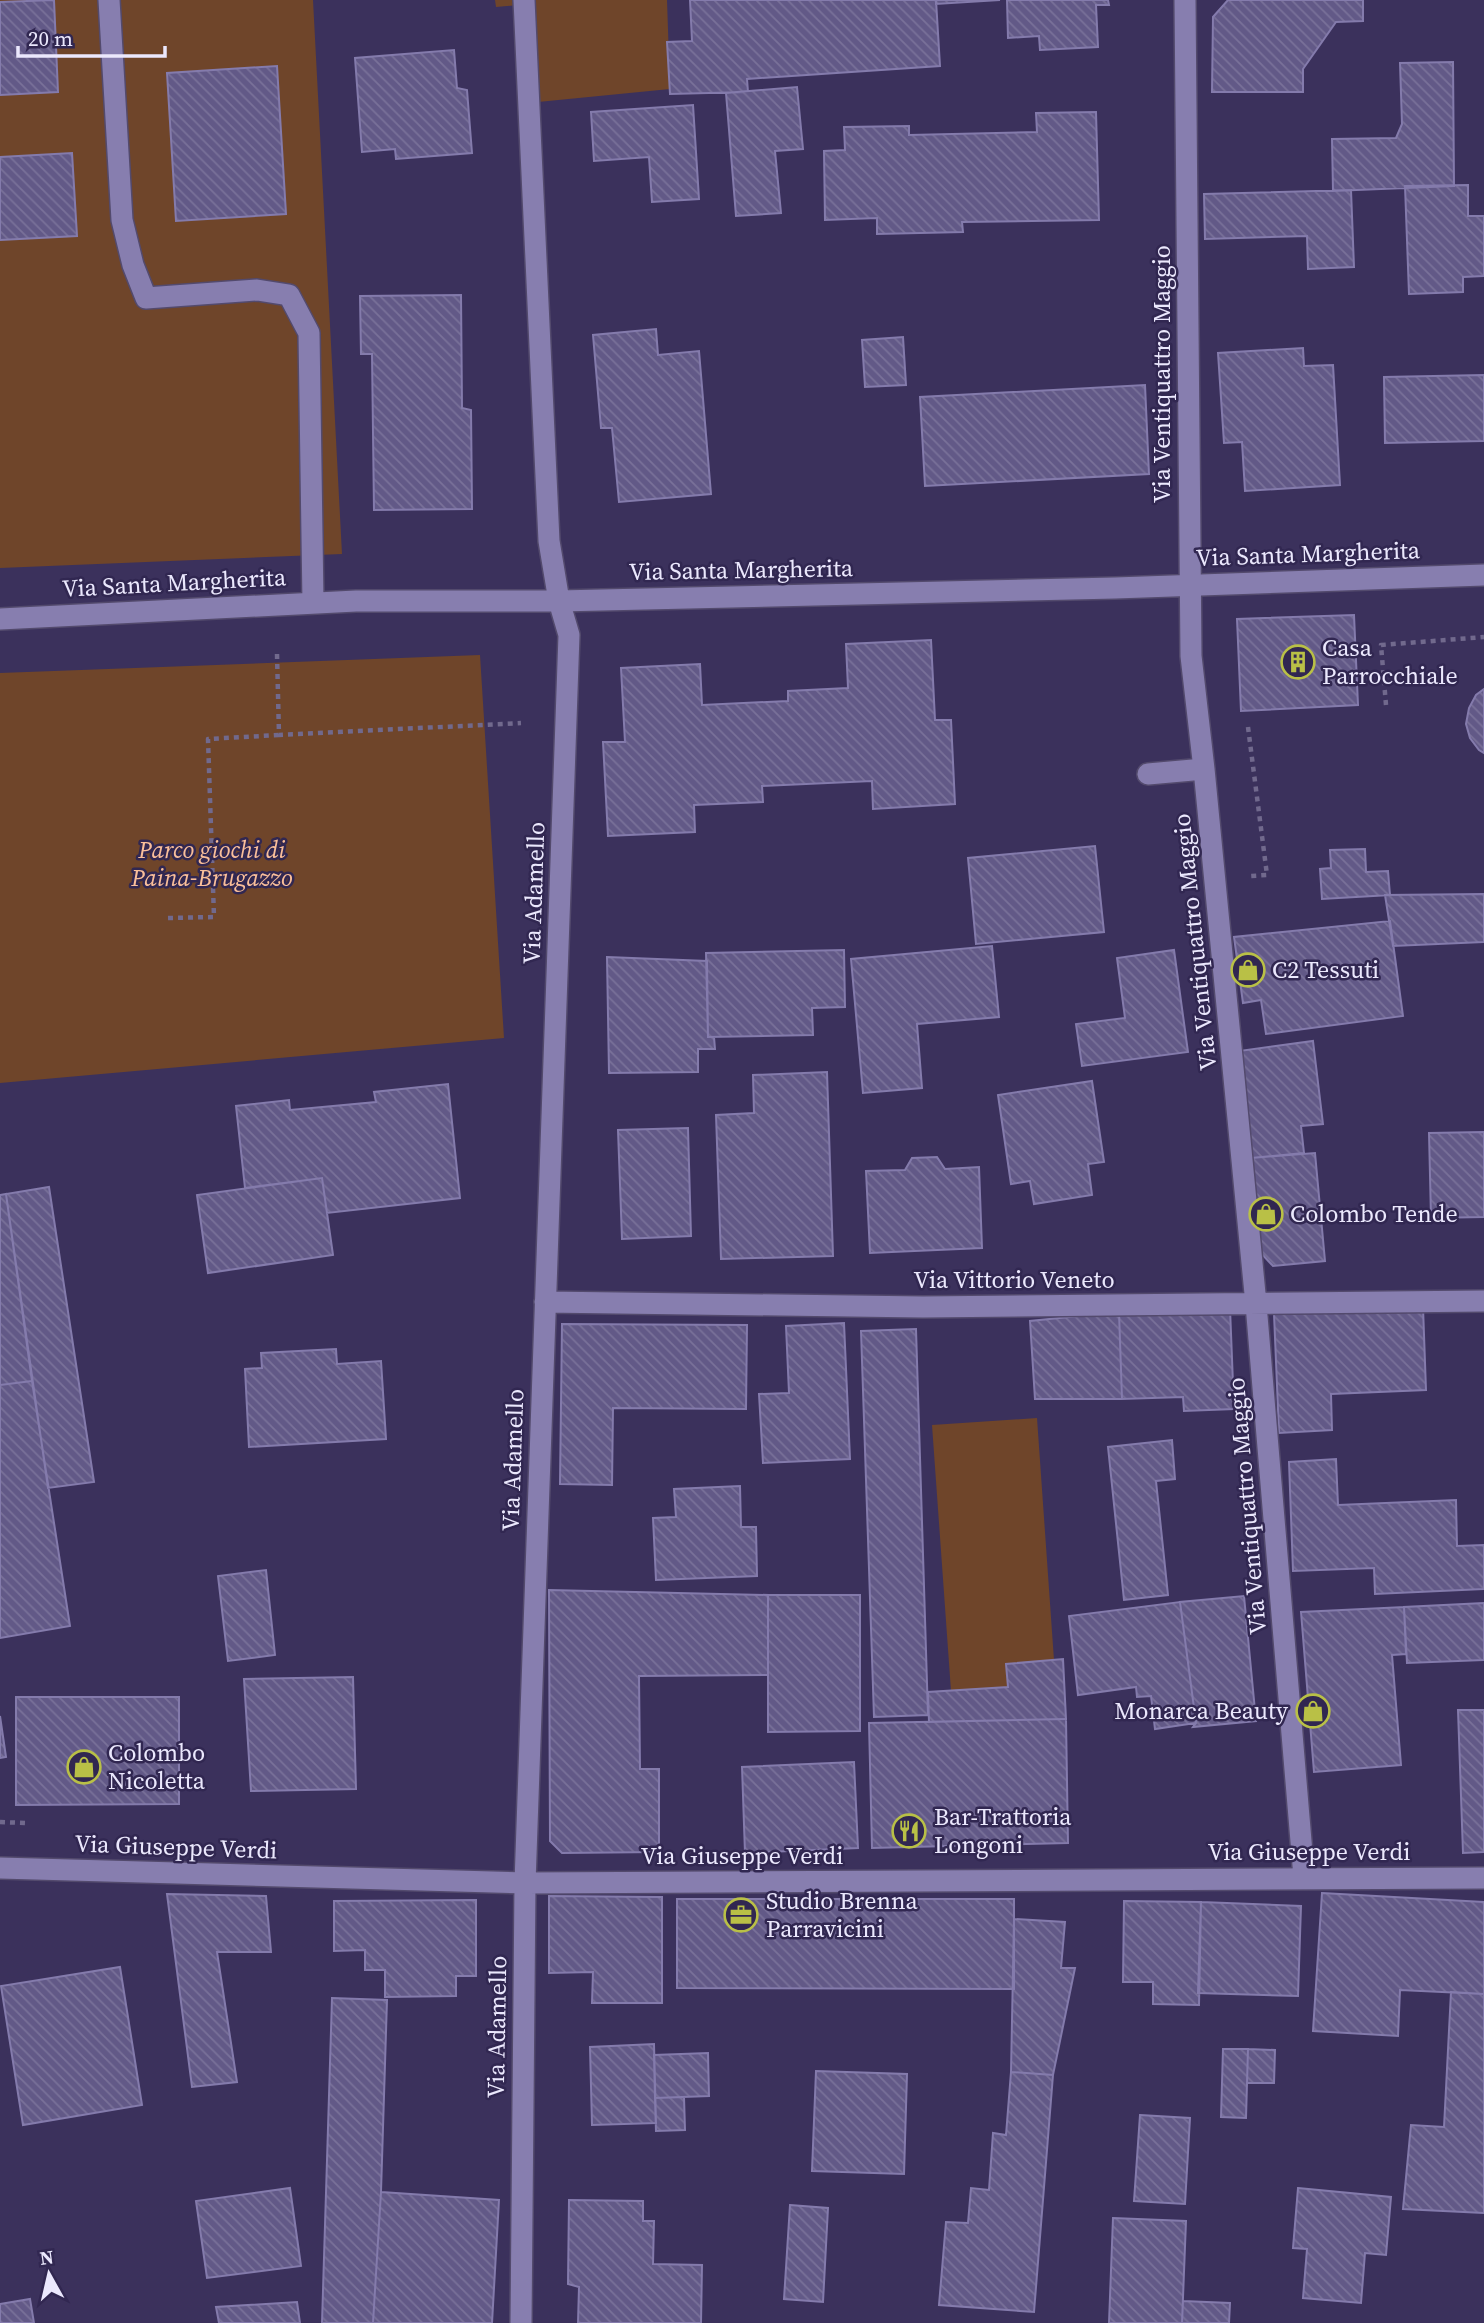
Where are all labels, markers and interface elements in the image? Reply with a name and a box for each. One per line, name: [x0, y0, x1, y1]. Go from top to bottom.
scale bar: [18, 14, 164, 58]
text: 20 m: [28, 24, 73, 53]
street label: Via Ventiquattro Maggio: [1145, 245, 1178, 503]
street label: Via Santa Margherita: [1195, 533, 1421, 574]
street label: Via Santa Margherita: [629, 551, 854, 588]
street label: Via Santa Margherita: [61, 560, 288, 605]
place label: Casa Parrocchiale: [1322, 631, 1458, 692]
building icon: Casa Parrocchiale: [1279, 643, 1317, 681]
street label: Via Ventiquattro Maggio: [1165, 812, 1224, 1072]
street label: Via Adamello: [515, 821, 552, 965]
park label: Parco giochi di Paina-Brugazzo: [130, 833, 293, 894]
shop icon: C2 Tessuti: [1229, 951, 1267, 989]
place label: C2 Tessuti: [1272, 953, 1379, 986]
shop icon: Colombo Tende: [1247, 1195, 1285, 1233]
place label: Colombo Tende: [1290, 1197, 1458, 1230]
street label: Via Vittorio Veneto: [913, 1263, 1115, 1296]
street label: Via Ventiquattro Maggio: [1219, 1376, 1274, 1636]
street label: Via Adamello: [494, 1388, 531, 1532]
shop icon: Monarca Beauty: [1294, 1692, 1332, 1730]
place label: Monarca Beauty: [1114, 1694, 1289, 1727]
place label: Colombo Nicoletta: [108, 1736, 206, 1797]
shop icon: Colombo Nicoletta: [65, 1748, 103, 1786]
place label: Bar-Trattoria Longoni: [934, 1800, 1072, 1861]
restaurant icon: Bar-Trattoria Longoni: [890, 1812, 928, 1850]
street label: Via Giuseppe Verdi: [74, 1826, 278, 1867]
street label: Via Giuseppe Verdi: [1208, 1835, 1410, 1868]
street label: Via Giuseppe Verdi: [641, 1839, 843, 1872]
place label: Studio Brenna Parravicini: [766, 1884, 918, 1945]
office icon: Studio Brenna Parravicini: [722, 1896, 760, 1934]
street label: Via Adamello: [479, 1955, 514, 2098]
north arrow: [14, 2239, 84, 2309]
text: N: [38, 2243, 55, 2271]

